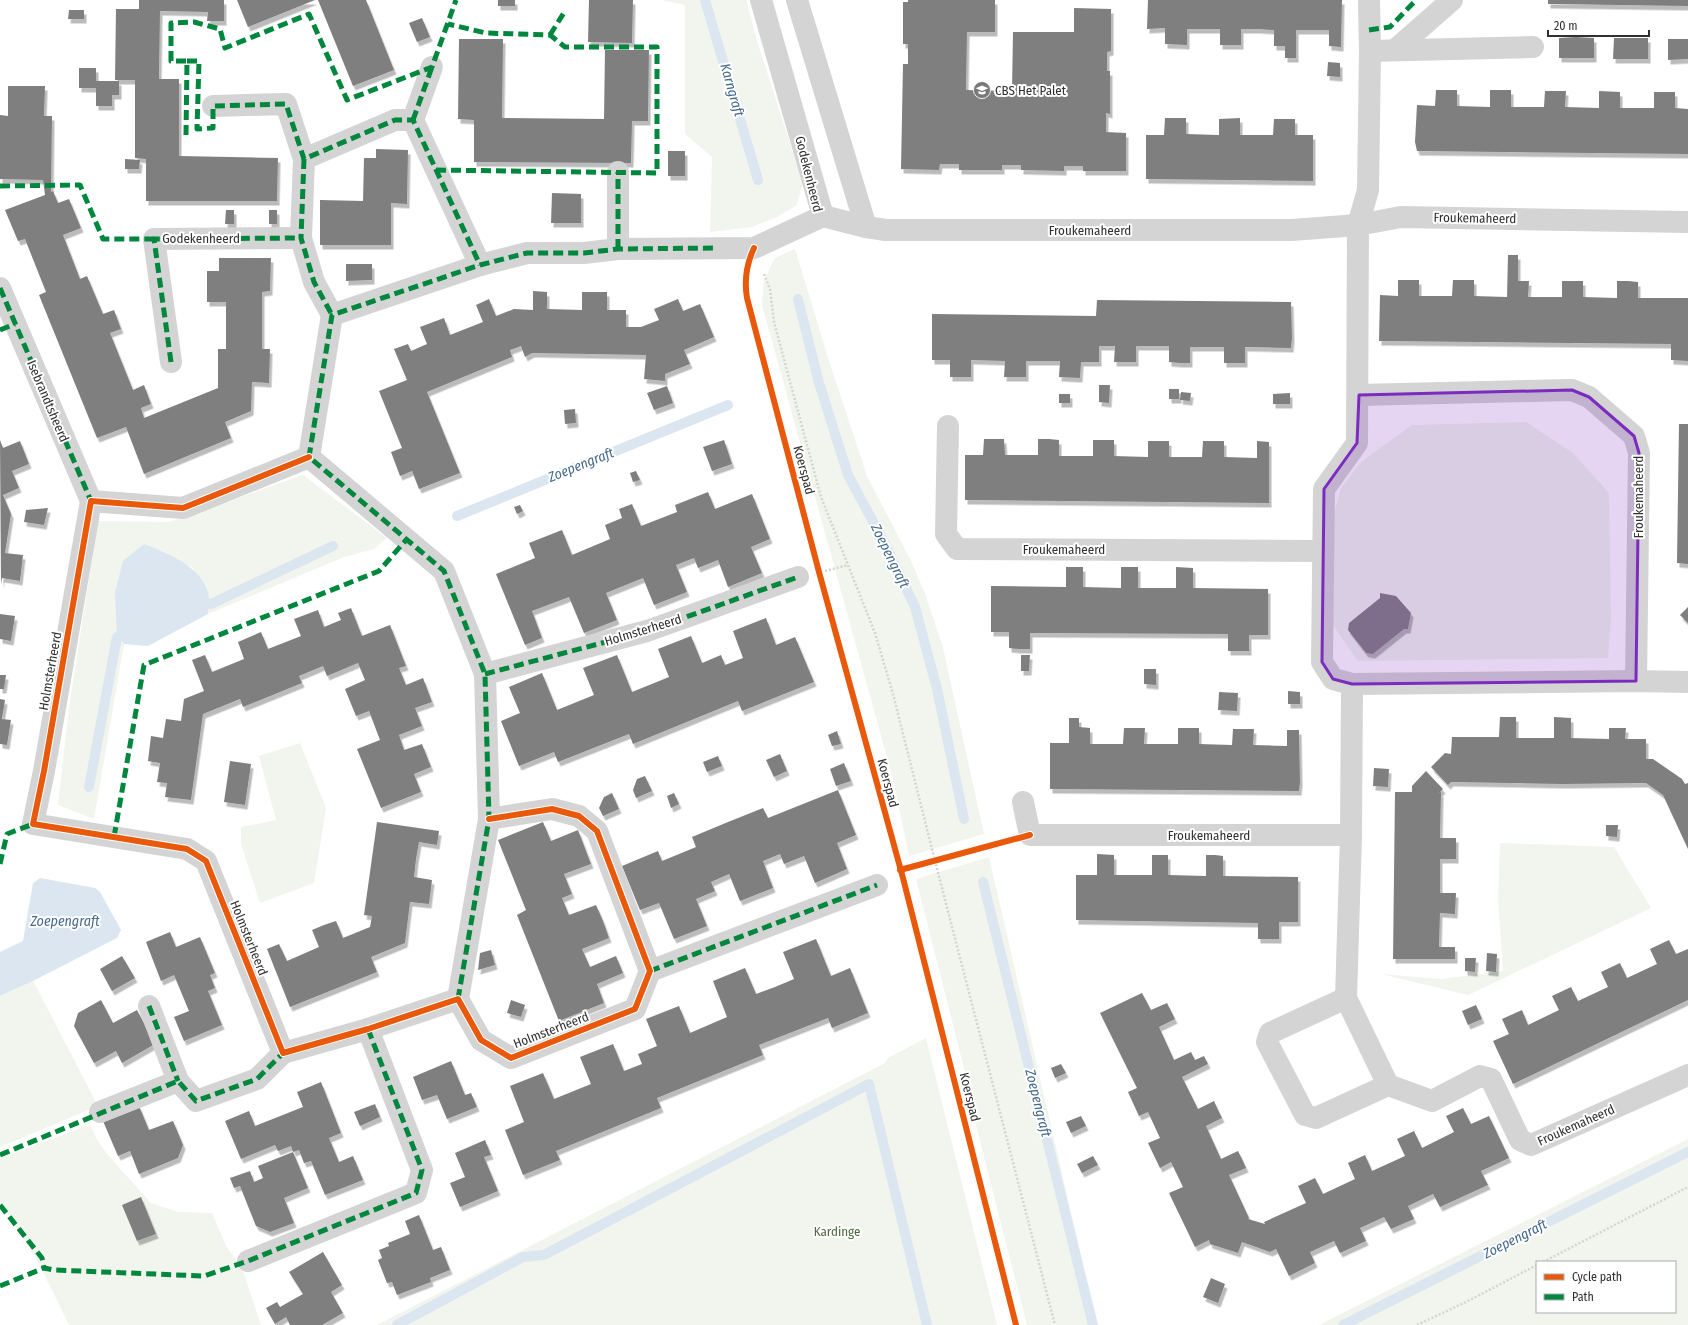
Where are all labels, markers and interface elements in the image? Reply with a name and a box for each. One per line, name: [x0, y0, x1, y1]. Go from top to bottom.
scale bar: [1548, 12, 1649, 38]
text: 20 m: [1554, 19, 1578, 33]
water label: Karngraft: [716, 62, 748, 119]
school or university icon: CBS Het Palet: [972, 80, 992, 100]
place label: CBS Het Palet: [995, 83, 1067, 98]
street label: Godekenheerd: [792, 134, 826, 214]
street label: Froukemaheerd: [1434, 210, 1516, 226]
street label: Froukemaheerd: [1049, 223, 1131, 238]
street label: Godekenheerd: [162, 231, 240, 246]
street label: Isebrandtsheerd: [24, 358, 72, 444]
water label: Zoepengraft: [545, 444, 617, 486]
street label: Koerspad: [790, 444, 818, 496]
street label: Froukemaheerd: [1631, 456, 1646, 538]
water label: Zoepengraft: [867, 520, 913, 591]
street label: Froukemaheerd: [1023, 542, 1105, 557]
street label: Holmsterheerd: [603, 611, 683, 649]
street label: Holmsterheerd: [36, 631, 64, 711]
street label: Koerspad: [874, 757, 902, 809]
street label: Froukemaheerd: [1168, 828, 1250, 843]
street label: Holmsterheerd: [227, 898, 271, 978]
water label: Zoepengraft: [29, 913, 100, 930]
street label: Holmsterheerd: [511, 1009, 591, 1051]
water label: Zoepengraft: [1021, 1066, 1055, 1139]
street label: Koerspad: [957, 1071, 983, 1123]
street label: Froukemaheerd: [1535, 1101, 1617, 1149]
water label: Zoepengraft: [1479, 1216, 1550, 1263]
park label: Kardinge: [814, 1224, 860, 1239]
legend: [1536, 1261, 1676, 1313]
text: Cycle path: [1572, 1270, 1622, 1284]
text: Path: [1572, 1290, 1594, 1304]

